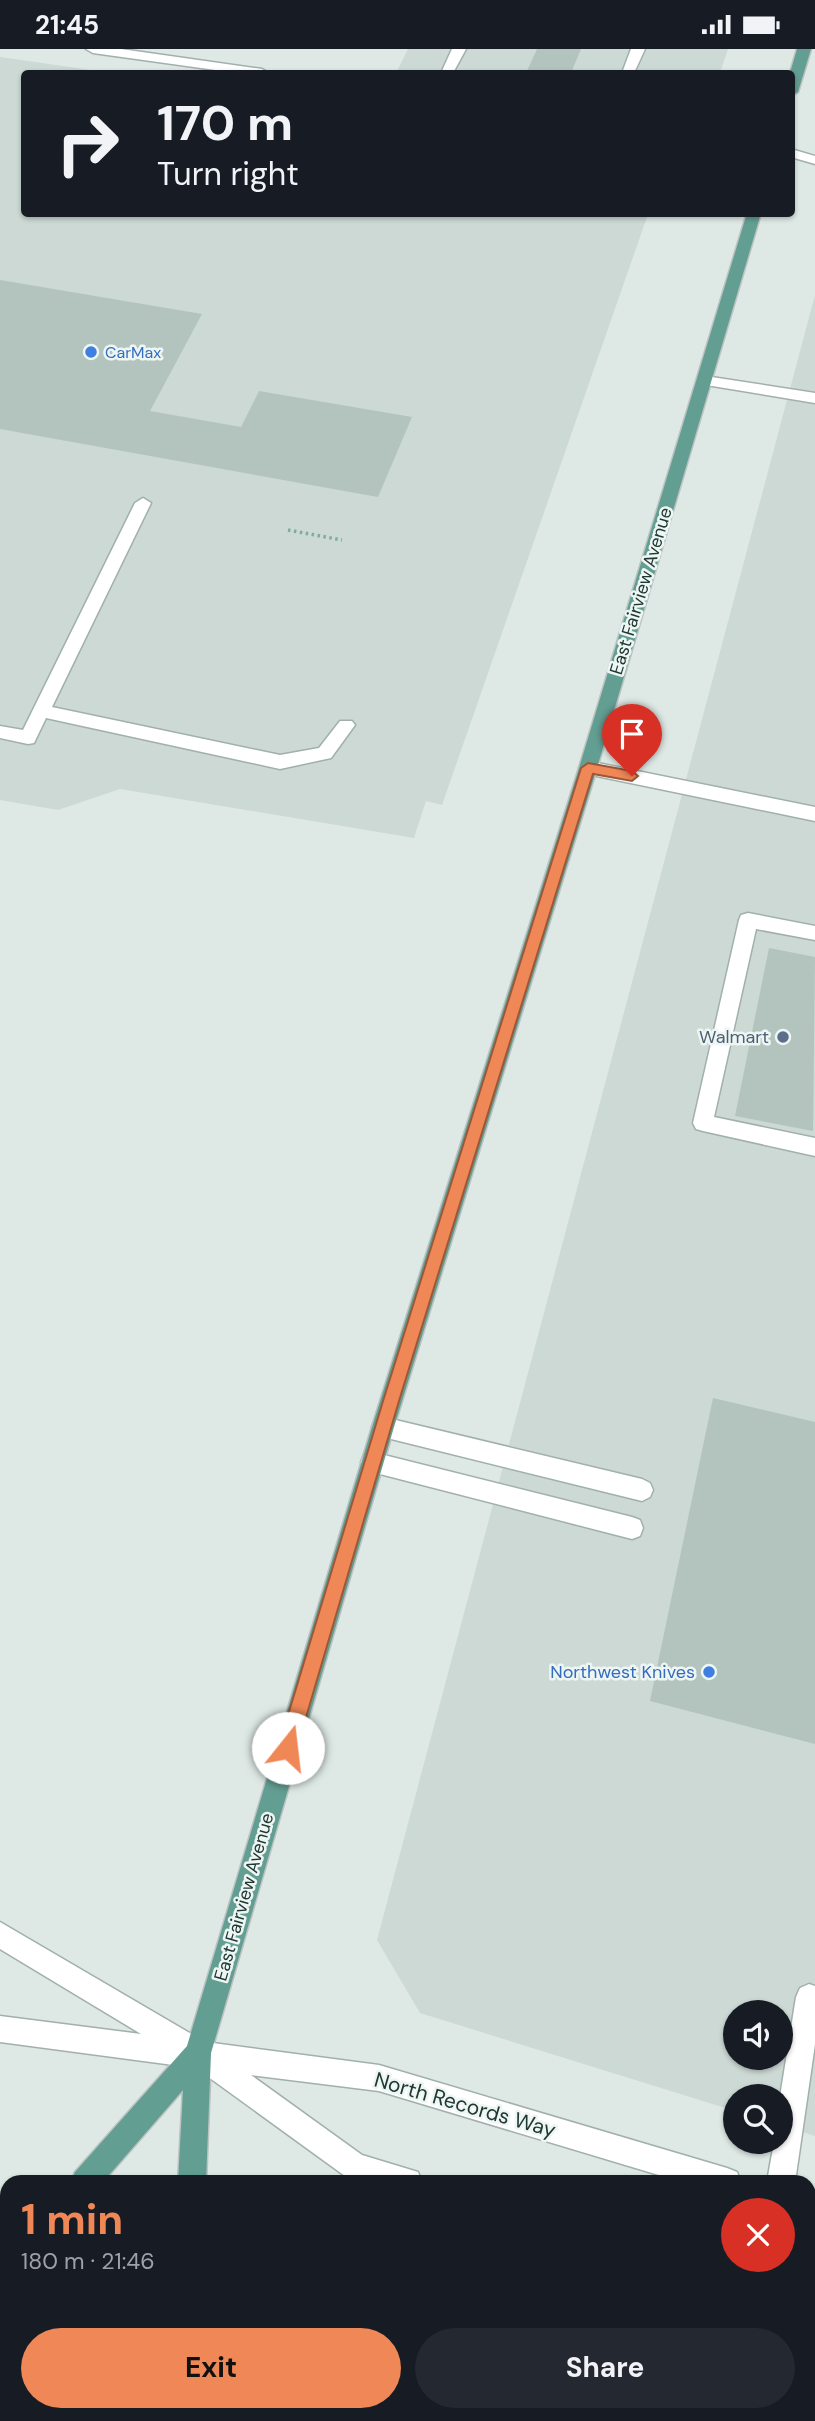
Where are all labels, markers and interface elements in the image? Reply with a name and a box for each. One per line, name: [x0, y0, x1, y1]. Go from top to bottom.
text: 21:45: [35, 8, 99, 42]
text: 170 m: [157, 91, 293, 155]
icon: right: [42, 98, 133, 189]
text: Turn right: [157, 153, 299, 195]
place label: CarMax: [105, 342, 161, 363]
marker: CarMax: [83, 344, 99, 360]
street label: East Fairview Avenue: [604, 504, 678, 678]
pin: [602, 704, 662, 776]
icon: arrive: [613, 715, 651, 753]
place label: Walmart: [699, 1025, 769, 1049]
marker: Walmart: [775, 1029, 791, 1045]
place label: Northwest Knives: [550, 1660, 695, 1684]
marker: Northwest Knives: [701, 1664, 717, 1680]
position arrow: [251, 1711, 325, 1785]
street label: East Fairview Avenue: [209, 1810, 279, 1984]
map controls: [723, 2000, 793, 2154]
button: sound: [723, 2000, 793, 2070]
street label: North Records Way: [371, 2066, 559, 2144]
button: search: [723, 2084, 793, 2154]
text: 1 min: [21, 2192, 123, 2247]
button: close: [721, 2198, 795, 2272]
text: 180 m · 21:46: [21, 2246, 155, 2276]
button: Exit: [21, 2328, 401, 2408]
button: Share: [415, 2328, 795, 2408]

